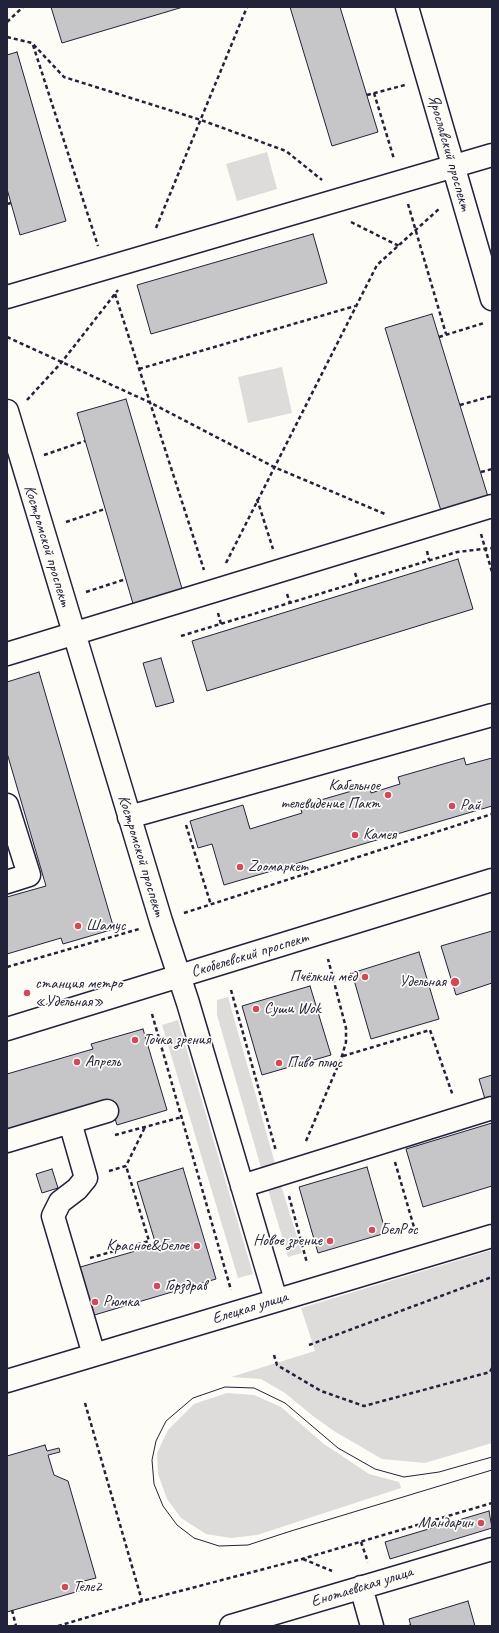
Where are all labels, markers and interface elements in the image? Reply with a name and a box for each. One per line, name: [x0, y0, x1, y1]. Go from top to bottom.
street label: Ярославский проспект: [423, 93, 475, 213]
street label: Костромской проспект: [19, 483, 75, 609]
place label: Кабельное телевидение Пакт: [281, 776, 380, 814]
marker: Кабельное телевидение Пакт: [383, 790, 393, 800]
street label: Костромской проспект: [113, 793, 169, 919]
place label: Рай: [460, 796, 480, 816]
marker: Рай: [447, 801, 457, 811]
place label: Камея: [363, 825, 396, 845]
marker: Камея: [350, 830, 360, 840]
place label: Zooмаркет: [248, 857, 308, 877]
marker: Zooмаркет: [235, 862, 245, 872]
place label: Шамус: [86, 916, 125, 936]
marker: Шамус: [73, 921, 83, 931]
street label: Скобелевский проспект: [189, 928, 311, 982]
place label: Пчёлкин мёд: [290, 967, 357, 987]
marker: Пчёлкин мёд: [360, 972, 370, 982]
place label: Удельная: [399, 972, 446, 992]
place label: станция метро «Удельная»: [35, 974, 122, 1012]
marker: Удельная: [449, 976, 461, 988]
marker: станция метро «Удельная»: [22, 988, 32, 998]
place label: Суши Wok: [264, 999, 321, 1019]
marker: Суши Wok: [251, 1004, 261, 1014]
place label: Точка зрения: [143, 1030, 210, 1050]
marker: Точка зрения: [130, 1035, 140, 1045]
place label: Апрель: [85, 1052, 121, 1072]
place label: Пиво плюс: [287, 1053, 342, 1073]
marker: Апрель: [72, 1057, 82, 1067]
marker: Пиво плюс: [274, 1058, 284, 1068]
place label: БелРос: [380, 1220, 418, 1240]
marker: БелРос: [367, 1225, 377, 1235]
place label: Новое зрение: [253, 1231, 322, 1251]
place label: Красное&Белое: [106, 1236, 189, 1256]
marker: Новое зрение: [325, 1236, 335, 1246]
marker: Красное&Белое: [192, 1241, 202, 1251]
place label: Горздрав: [165, 1276, 207, 1296]
marker: Горздрав: [152, 1281, 162, 1291]
street label: Елецкая улица: [210, 1287, 290, 1329]
place label: Рюмка: [103, 1292, 139, 1312]
marker: Рюмка: [90, 1297, 100, 1307]
place label: Мандарин: [418, 1513, 473, 1533]
marker: Мандарин: [476, 1518, 486, 1528]
street label: Енотаевская улица: [309, 1562, 415, 1612]
place label: Теле2: [73, 1577, 102, 1597]
marker: Теле2: [60, 1582, 70, 1592]

